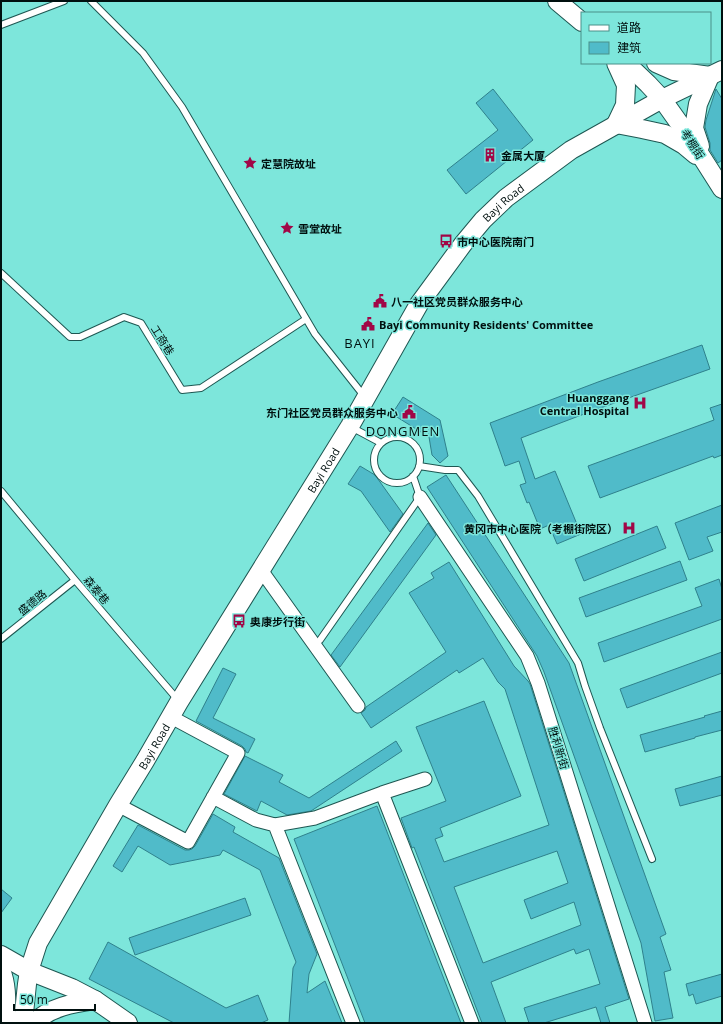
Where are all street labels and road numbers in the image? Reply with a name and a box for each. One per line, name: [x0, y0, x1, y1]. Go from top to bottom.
street label: 考棚街: [678, 126, 708, 162]
street label: Bayi Road: [479, 180, 527, 225]
street label: 工商巷: [148, 322, 178, 358]
street label: Bayi Road: [303, 444, 343, 495]
street label: 森泰巷: [81, 573, 113, 607]
street label: 盛德路: [14, 586, 50, 618]
street label: Bayi Road: [134, 720, 173, 772]
street label: 胜利新街: [545, 725, 573, 771]

